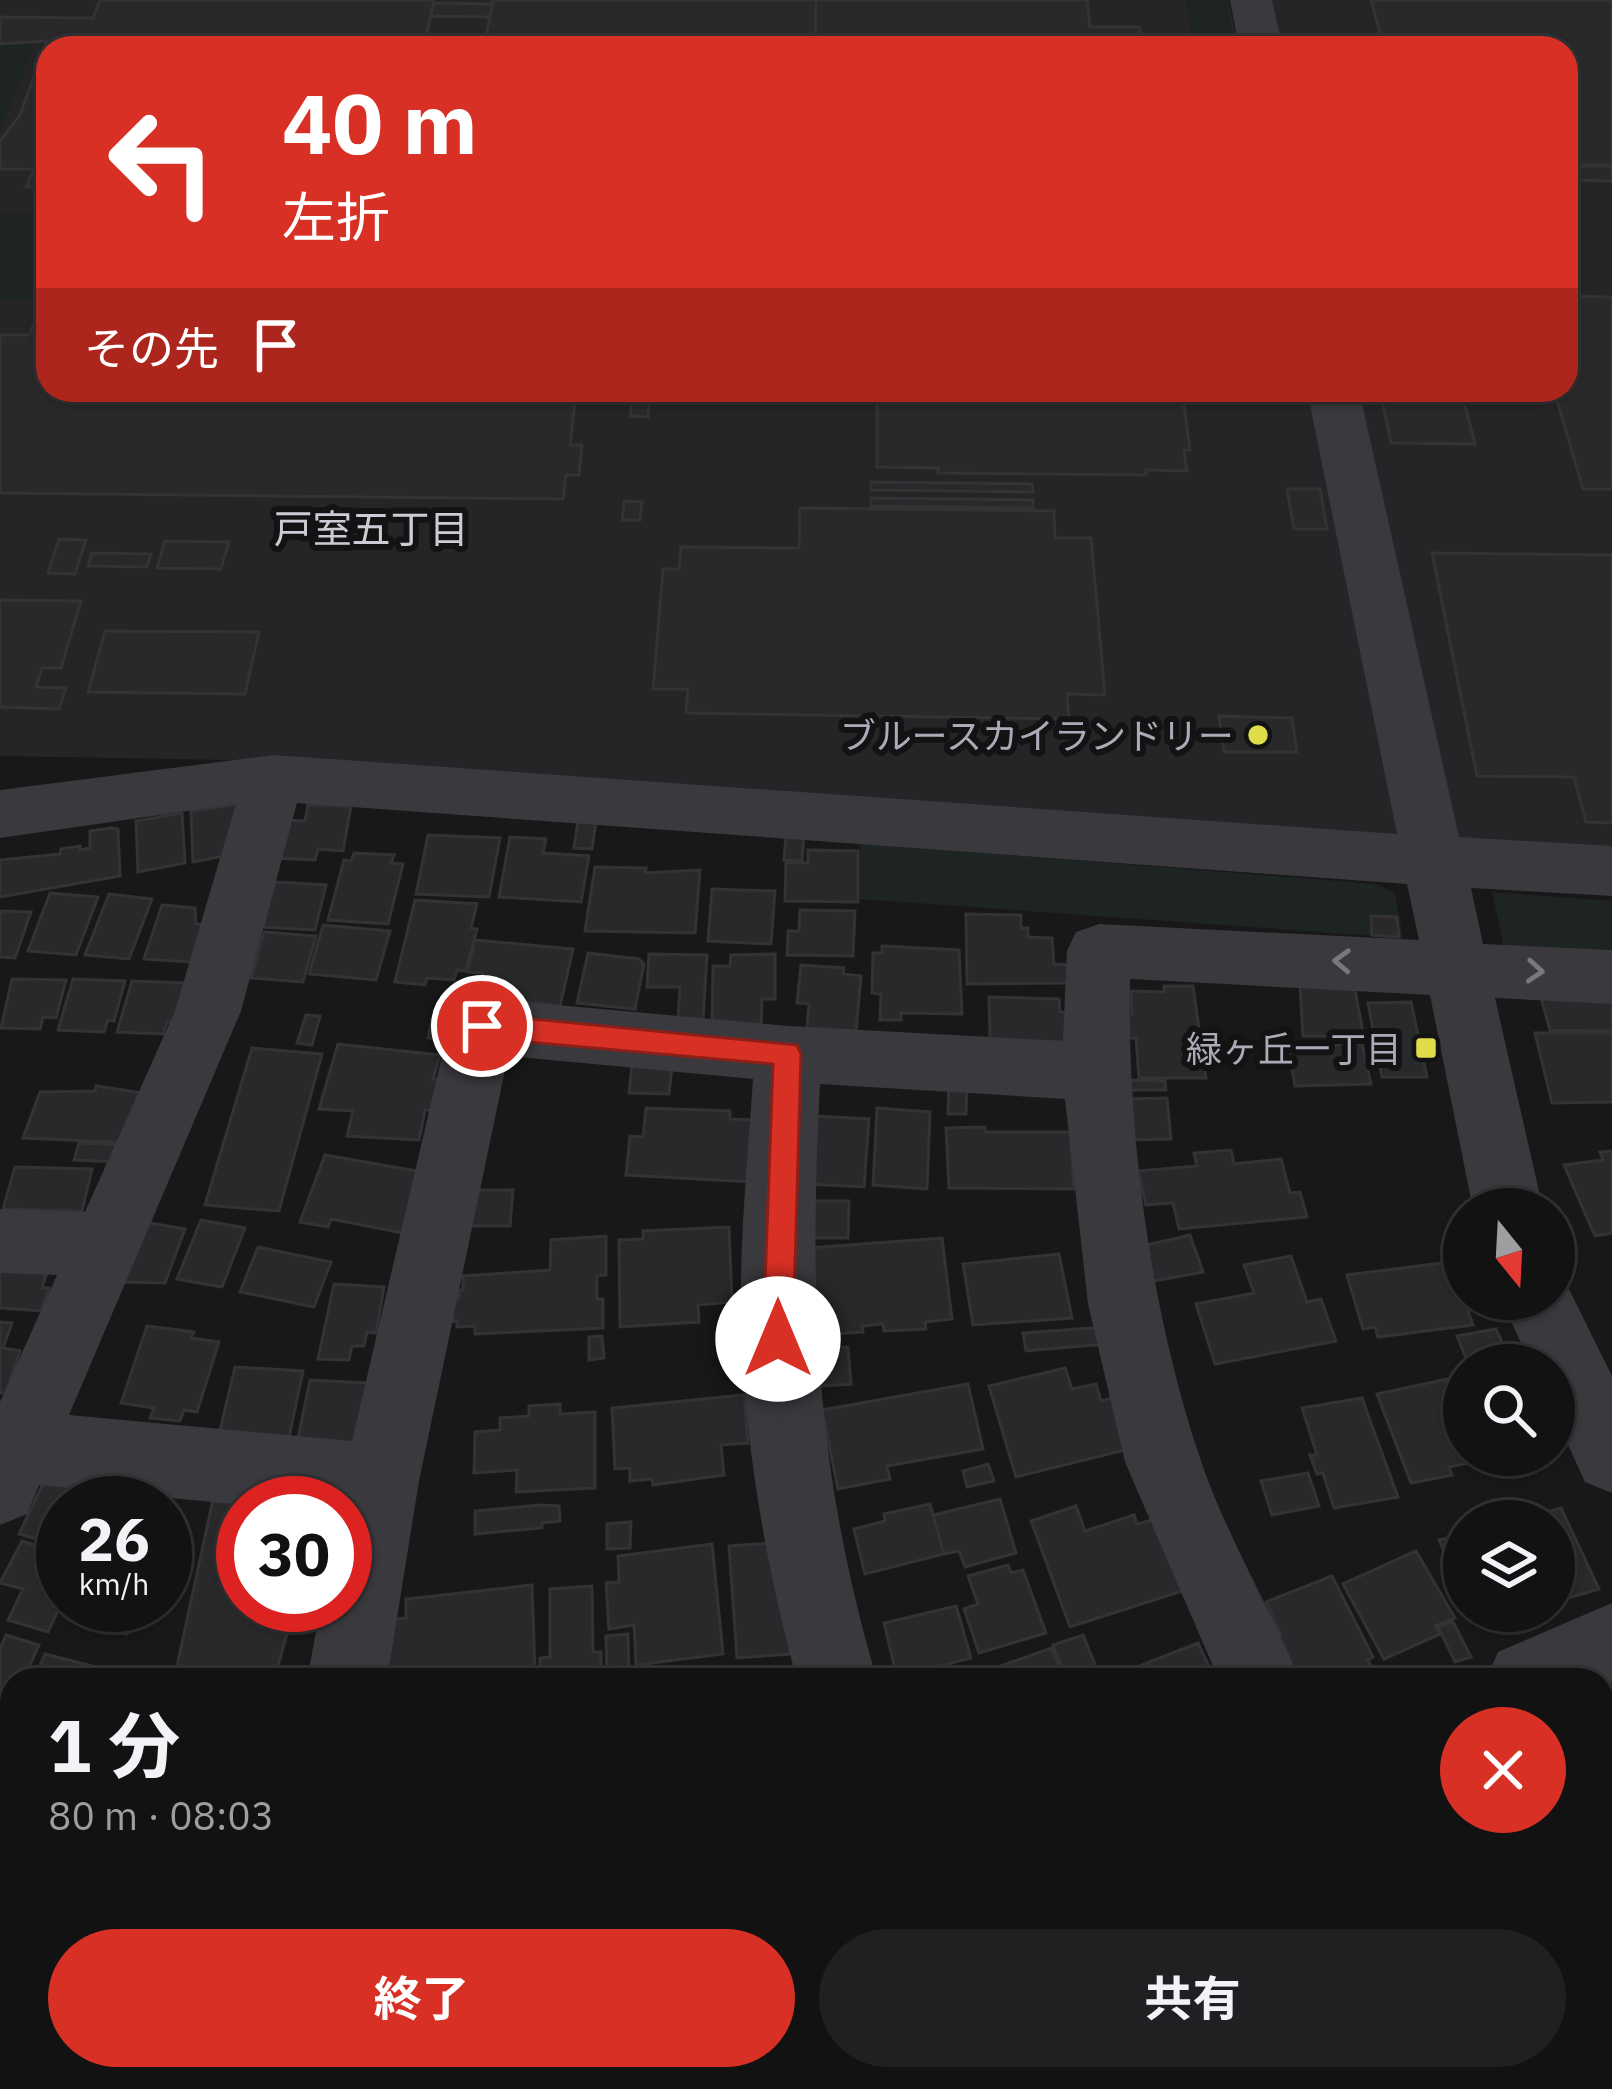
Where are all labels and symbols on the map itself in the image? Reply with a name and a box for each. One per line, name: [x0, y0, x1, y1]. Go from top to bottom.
district label: 戸室五丁目: [273, 503, 469, 554]
place label: ブルースカイランドリー: [840, 712, 1234, 759]
marker: ブルースカイランドリー: [1245, 722, 1271, 748]
one-way arrow: [1332, 948, 1351, 974]
one-way arrow: [1526, 958, 1545, 984]
pin: [431, 975, 533, 1077]
place label: 緑ヶ丘一丁目: [1186, 1025, 1402, 1072]
marker: 緑ヶ丘一丁目: [1413, 1035, 1439, 1061]
north arrow: [1443, 1188, 1575, 1320]
position arrow: [715, 1276, 841, 1402]
speed limit sign: 30: [216, 1476, 372, 1632]

